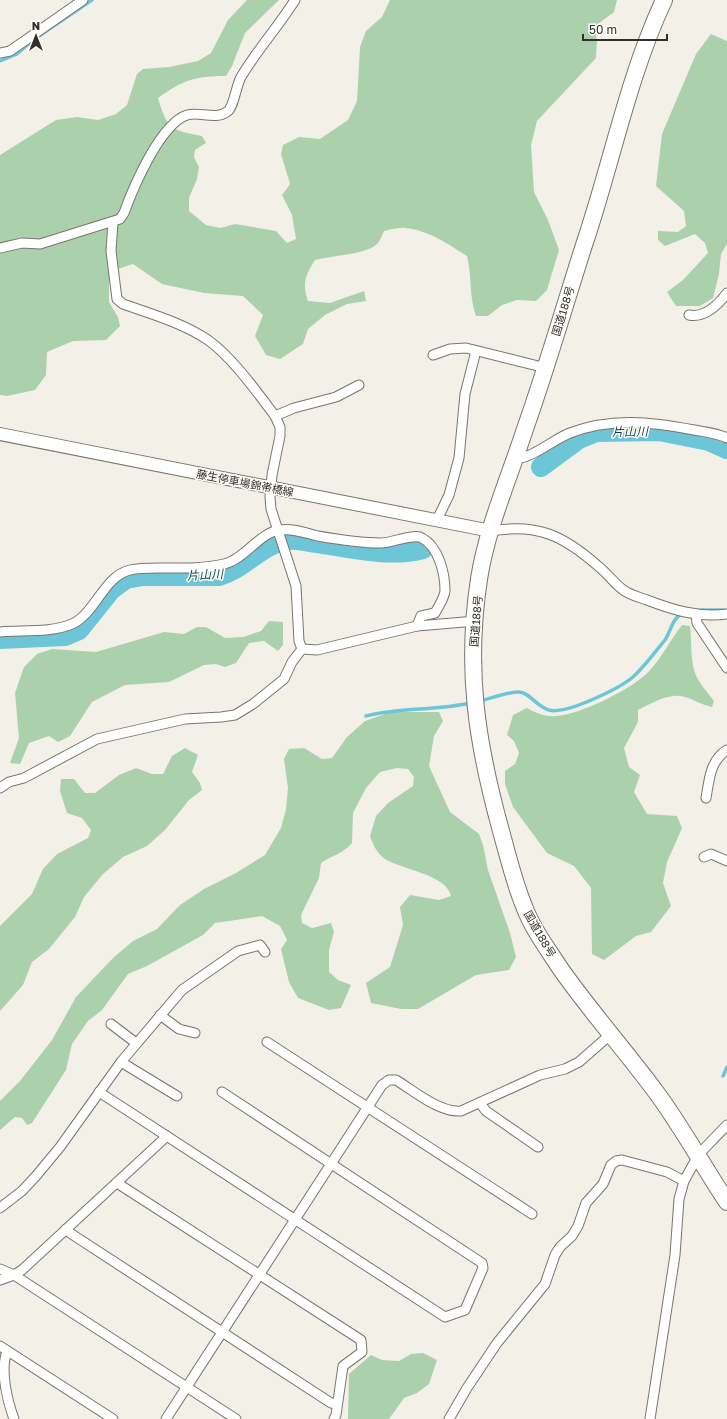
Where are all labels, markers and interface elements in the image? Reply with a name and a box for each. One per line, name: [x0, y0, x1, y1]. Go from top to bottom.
north arrow: [16, 16, 56, 56]
scale bar: [583, 16, 667, 42]
text: N: [32, 19, 40, 32]
text: 50 m: [589, 22, 617, 37]
street label: 国道188号: [549, 284, 576, 338]
water label: 片山川: [612, 424, 650, 439]
street label: 藤生停車場錦帯橋線: [195, 467, 295, 498]
water label: 片山川: [187, 566, 225, 583]
street label: 国道188号: [467, 595, 484, 647]
street label: 国道188号: [522, 908, 559, 959]

